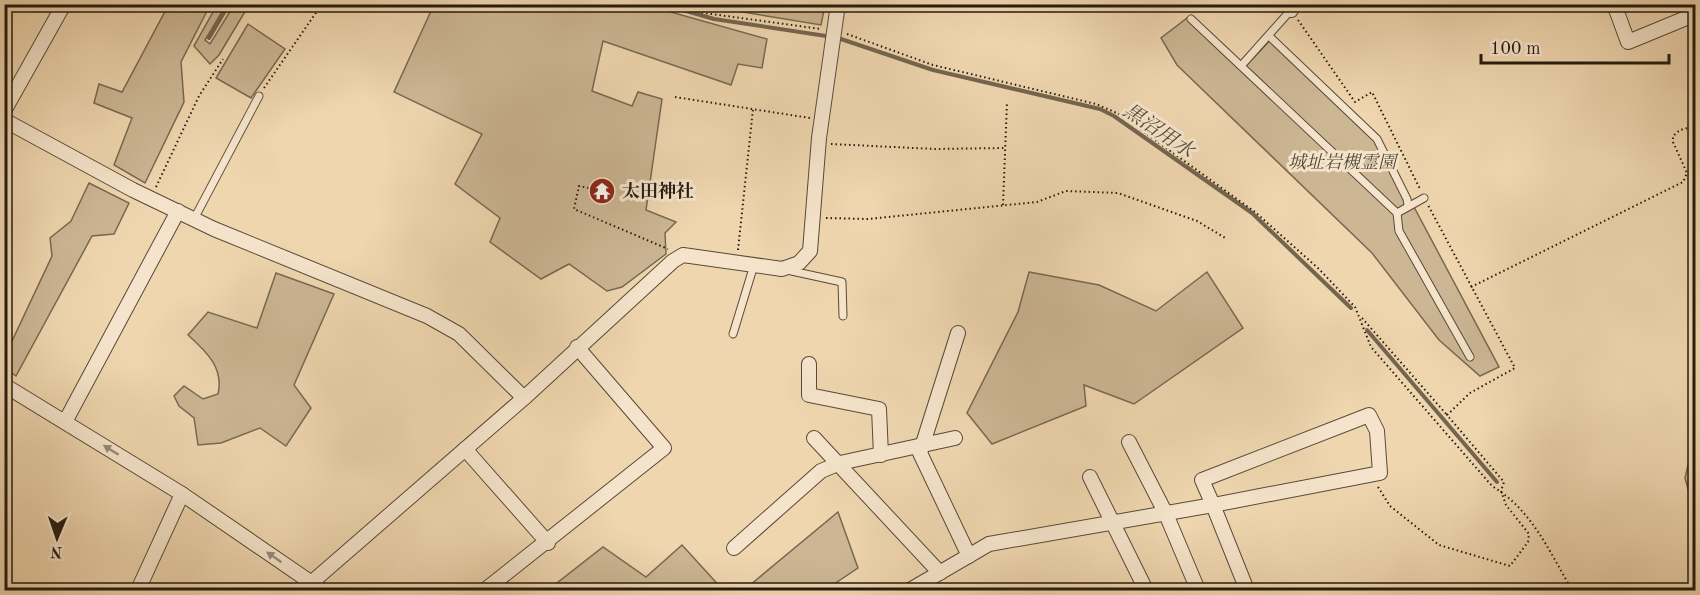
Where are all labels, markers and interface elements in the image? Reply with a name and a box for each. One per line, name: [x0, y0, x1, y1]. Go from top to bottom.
scale bar: [1481, 27, 1668, 65]
text: 100 m: [1490, 40, 1541, 58]
water label: 黒沼用水: [1119, 99, 1199, 163]
park label: 城址岩槻霊園: [1288, 152, 1399, 172]
temple icon: 太田神社: [587, 176, 617, 206]
place label: 太田神社: [622, 181, 694, 201]
one-way arrow: [103, 444, 119, 455]
north arrow: [27, 508, 87, 568]
text: N: [49, 543, 63, 559]
one-way arrow: [266, 551, 282, 563]

